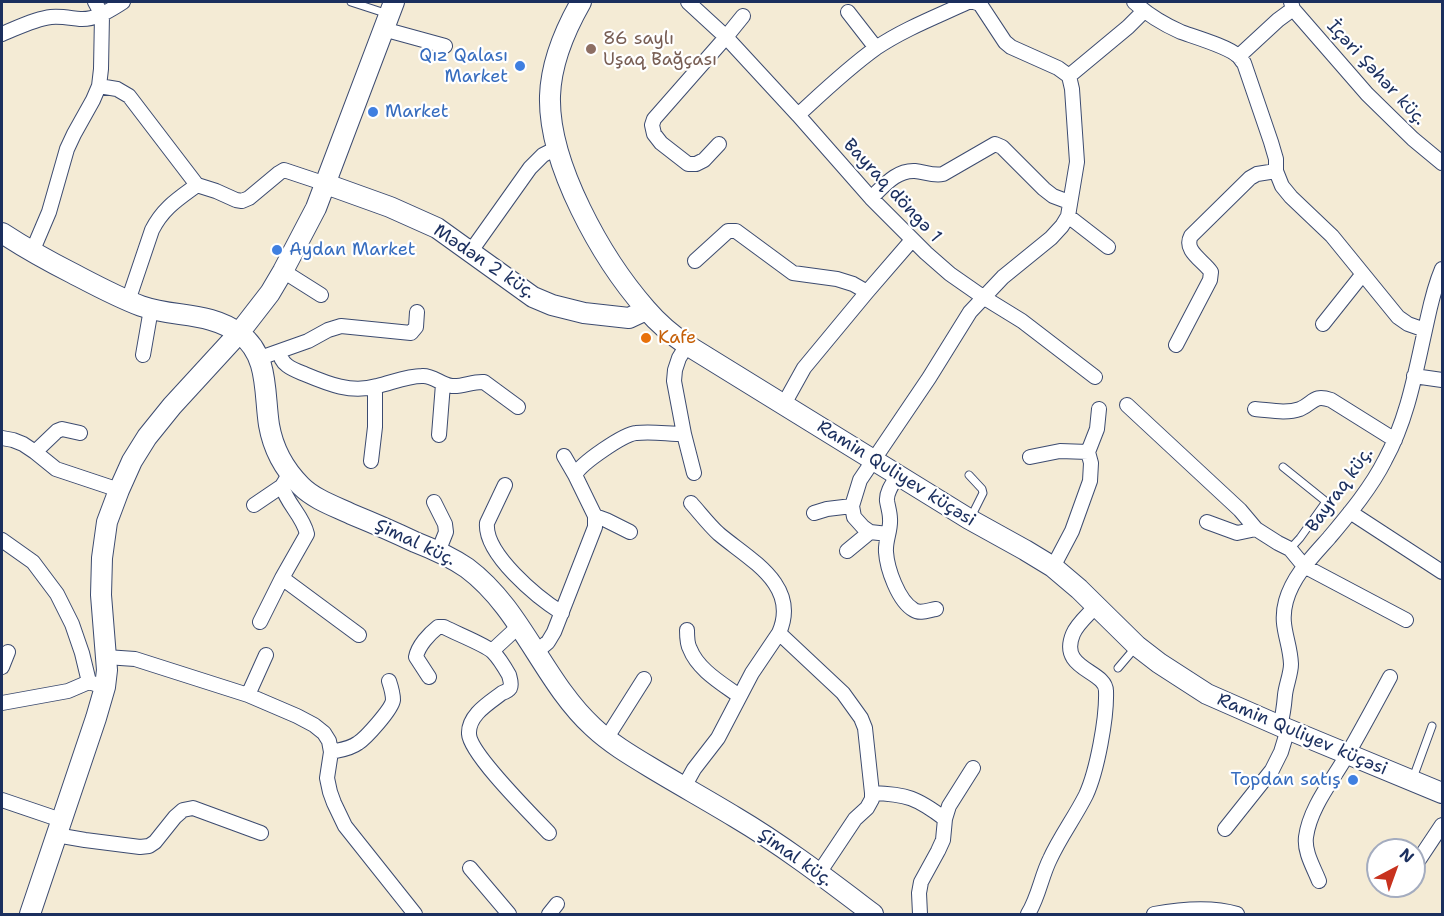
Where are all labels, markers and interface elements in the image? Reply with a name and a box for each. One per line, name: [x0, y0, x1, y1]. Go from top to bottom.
street label: İçəri Şəhər küç.: [1322, 16, 1430, 130]
place label: 86 saylı Uşaq Bağçası: [603, 28, 717, 70]
marker: 86 saylı Uşaq Bağçası: [584, 42, 598, 56]
place label: Qız Qalası Market: [419, 45, 508, 88]
marker: Qız Qalası Market: [513, 59, 527, 73]
place label: Market: [385, 101, 449, 123]
marker: Market: [366, 105, 380, 119]
street label: Bayraq döngə 1: [838, 135, 946, 247]
street label: Mədən 2 küç.: [429, 220, 539, 304]
place label: Aydan Market: [289, 239, 416, 261]
marker: Aydan Market: [270, 243, 284, 257]
place label: Kafe: [658, 327, 696, 349]
marker: Kafe: [639, 331, 653, 345]
street label: Ramin Quliyev küçəsi: [813, 416, 979, 532]
street label: Bayraq küç.: [1302, 443, 1378, 537]
street label: Şimal küç.: [371, 515, 459, 571]
street label: Ramin Quliyev küçəsi: [1214, 689, 1390, 781]
place label: Topdan satış: [1230, 769, 1341, 791]
marker: Topdan satış: [1346, 773, 1360, 787]
street label: Şimal küç.: [753, 824, 837, 892]
north arrow: [1366, 838, 1426, 898]
text: N: [1395, 843, 1419, 868]

